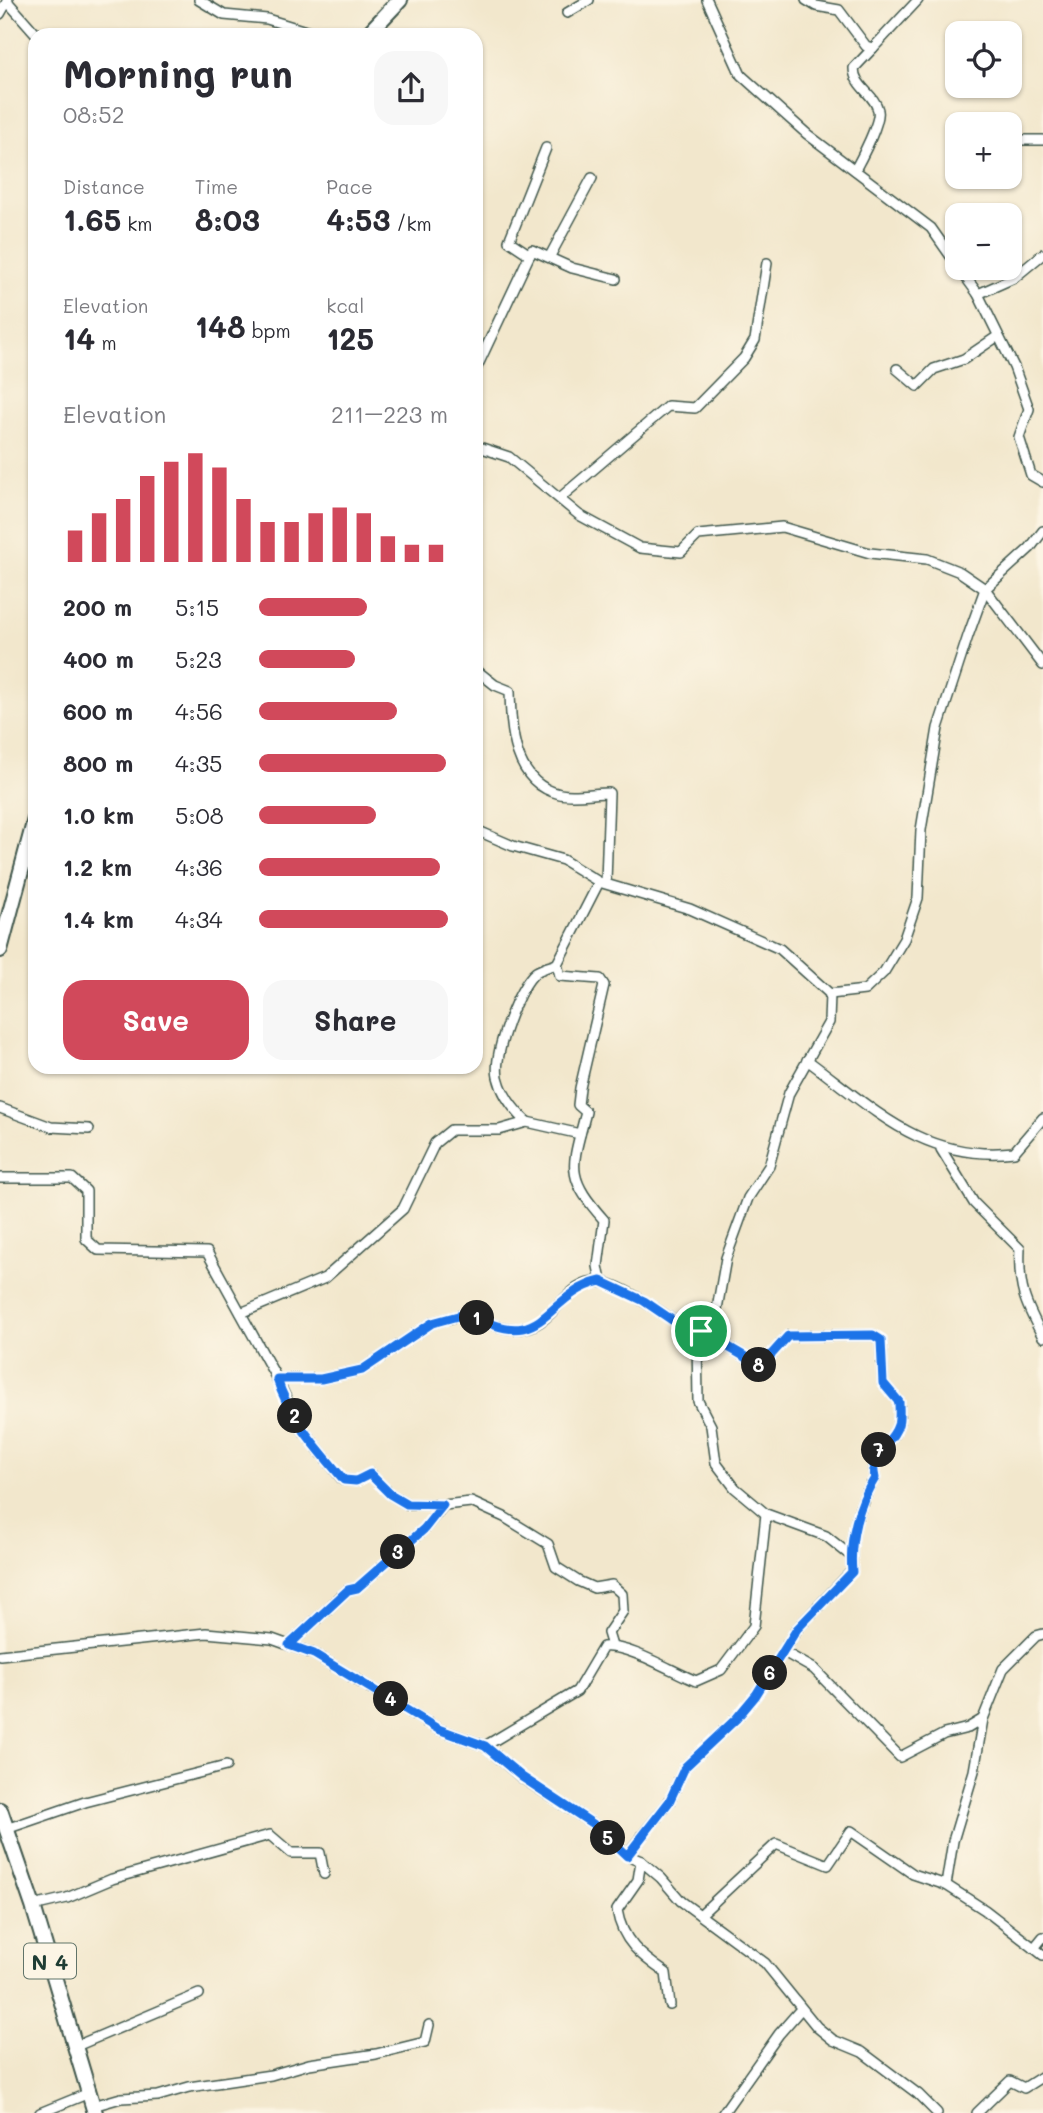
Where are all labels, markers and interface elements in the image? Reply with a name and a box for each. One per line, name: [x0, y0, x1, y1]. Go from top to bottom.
map controls: [945, 21, 1022, 280]
button: locate: [945, 21, 1022, 98]
text: Morning run: [63, 48, 293, 98]
button: share: [374, 51, 448, 125]
text: 08:52: [63, 99, 124, 129]
button: +: [945, 112, 1022, 189]
text: Distance: [63, 174, 145, 199]
text: Time: [195, 174, 238, 199]
text: Pace: [326, 174, 373, 199]
text: 1.65: [63, 199, 121, 239]
text: 8:03: [195, 199, 260, 239]
text: 4:53: [326, 199, 390, 239]
button: −: [945, 203, 1022, 280]
text: km: [121, 211, 153, 236]
text: /km: [390, 211, 432, 236]
text: Elevation: [63, 293, 148, 318]
text: kcal: [326, 293, 364, 318]
text: 148: [195, 306, 246, 346]
text: 14: [63, 318, 95, 358]
text: bpm: [246, 318, 291, 343]
text: 125: [326, 318, 374, 358]
text: m: [95, 330, 117, 355]
text: Elevation: [63, 399, 166, 429]
text: 211–223 m: [331, 399, 448, 429]
text: 200 m: [63, 592, 132, 622]
text: 5:15: [175, 592, 219, 622]
text: 400 m: [63, 644, 134, 674]
text: 5:23: [175, 644, 222, 674]
text: 600 m: [63, 696, 133, 726]
text: 4:56: [175, 696, 223, 726]
text: 800 m: [63, 748, 133, 778]
text: 4:35: [175, 748, 223, 778]
text: 1.0 km: [63, 800, 134, 830]
text: 5:08: [175, 800, 224, 830]
text: 1.2 km: [63, 852, 132, 882]
text: 4:36: [175, 852, 223, 882]
text: 1.4 km: [63, 904, 134, 934]
text: 4:34: [175, 904, 223, 934]
button: Save: [63, 980, 249, 1060]
button: Share: [263, 980, 448, 1060]
pin: 1: [460, 1300, 494, 1336]
pin: [671, 1301, 731, 1361]
text: 1: [472, 1305, 481, 1330]
icon: arrive: [682, 1312, 720, 1350]
pin: 8: [742, 1348, 776, 1382]
text: 8: [753, 1352, 764, 1377]
pin: 2: [278, 1398, 312, 1434]
text: 2: [289, 1403, 300, 1428]
pin: 7: [862, 1432, 896, 1468]
text: 7: [873, 1437, 884, 1462]
pin: 3: [380, 1534, 416, 1570]
text: 3: [392, 1539, 403, 1564]
pin: 6: [752, 1656, 788, 1690]
text: 6: [764, 1660, 775, 1685]
pin: 4: [374, 1682, 408, 1716]
text: 4: [384, 1686, 397, 1711]
pin: 5: [590, 1820, 626, 1856]
text: 5: [602, 1825, 613, 1850]
road number: N 4: [24, 1944, 76, 1979]

